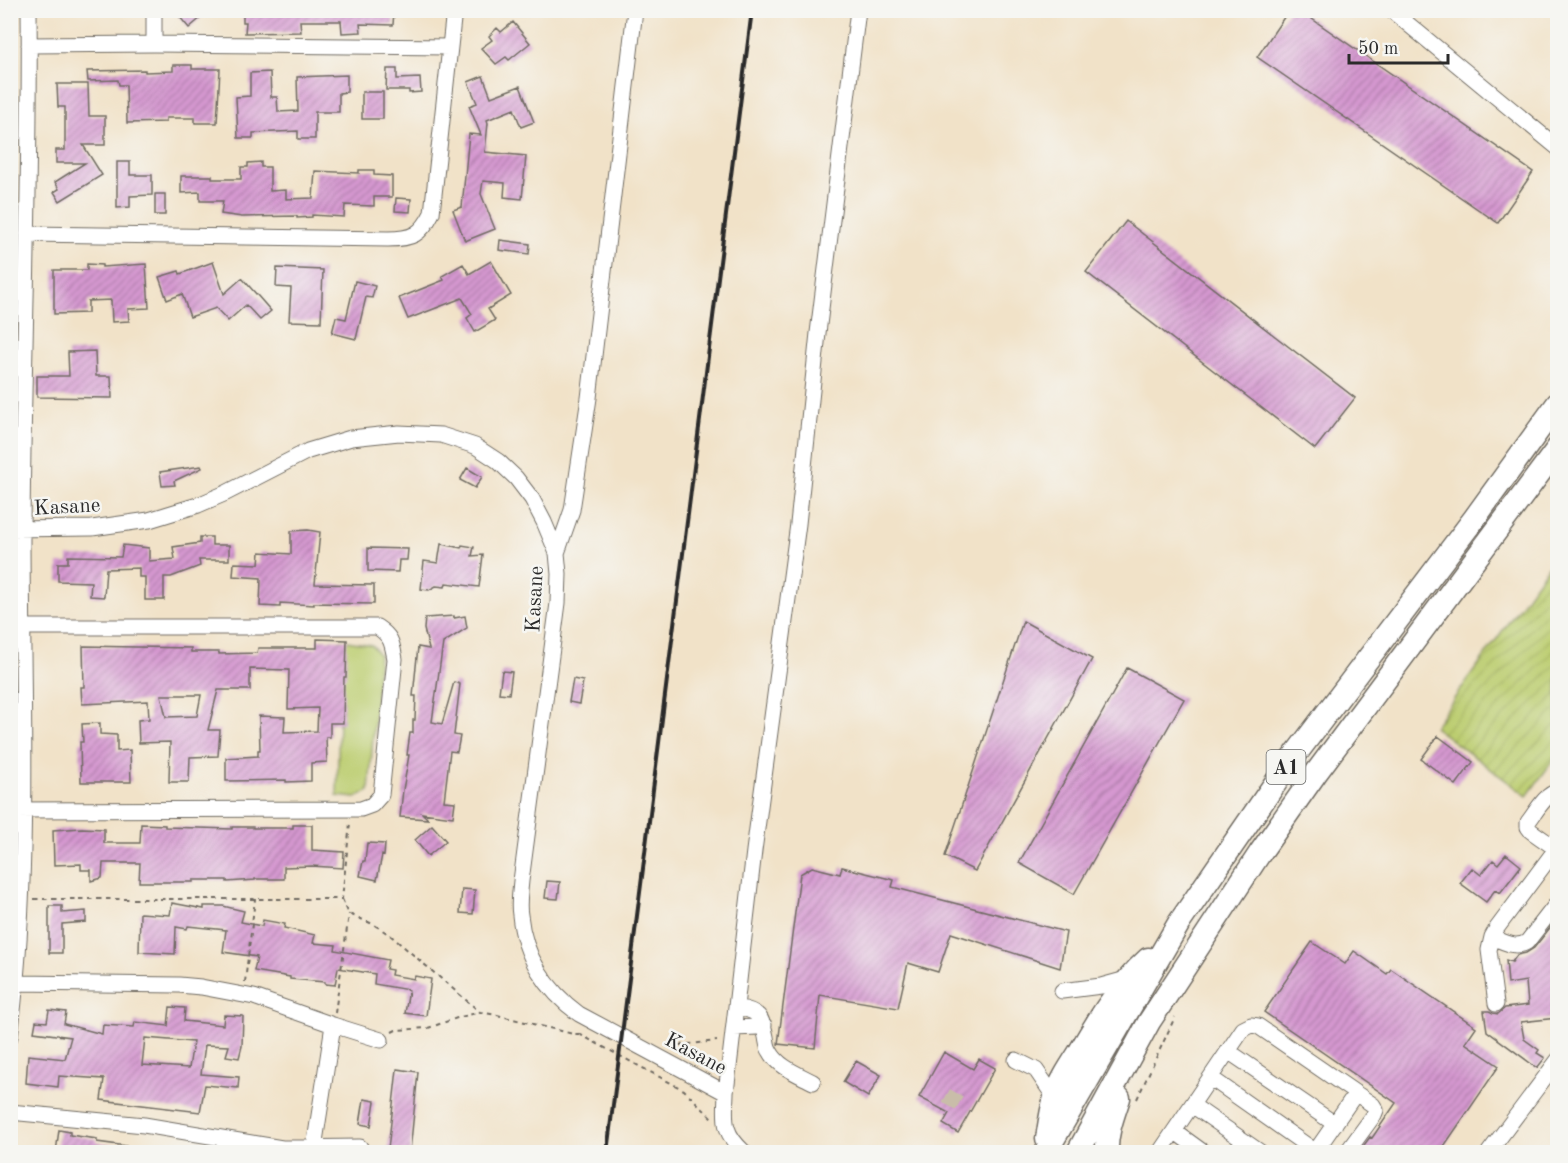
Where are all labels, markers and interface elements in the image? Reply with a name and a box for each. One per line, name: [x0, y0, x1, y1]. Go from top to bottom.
scale bar: [1349, 27, 1448, 65]
text: 50 m: [1358, 40, 1398, 58]
street label: Kasane: [33, 495, 101, 520]
street label: Kasane: [523, 565, 548, 633]
road number: A1: [1266, 750, 1306, 784]
street label: Kasane: [661, 1029, 730, 1079]

